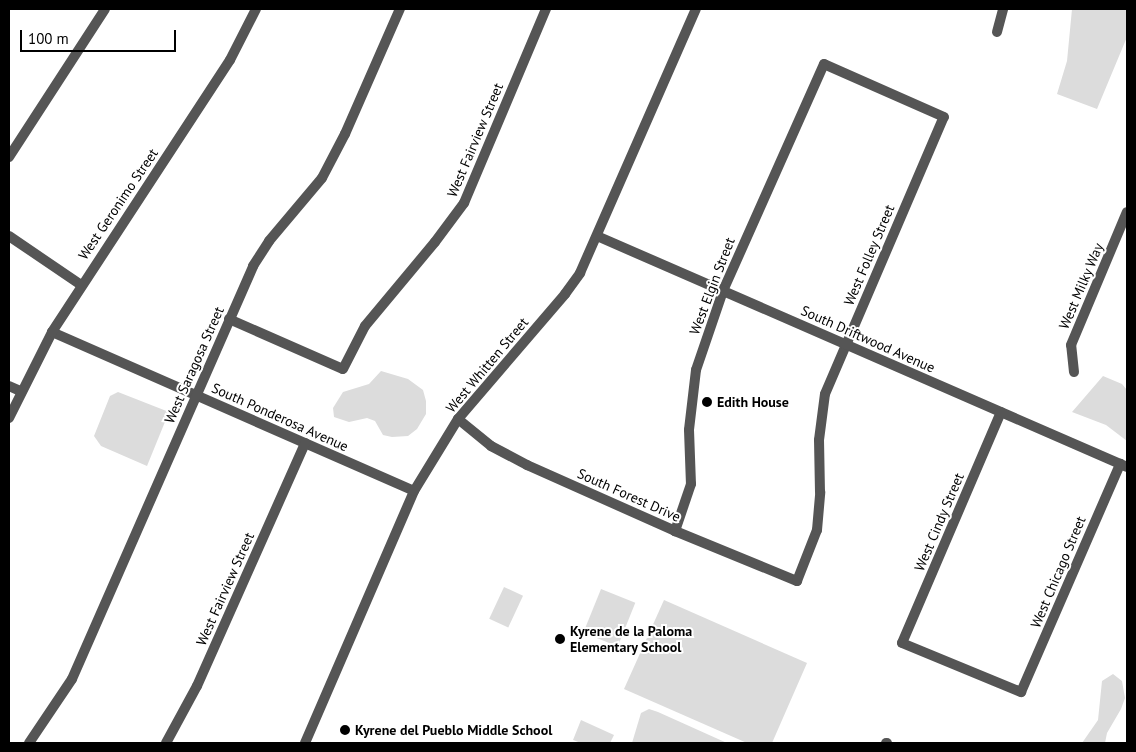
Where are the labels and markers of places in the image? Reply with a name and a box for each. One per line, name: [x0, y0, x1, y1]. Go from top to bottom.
place label: Edith House: [717, 394, 789, 410]
marker: Edith House: [701, 396, 713, 408]
place label: Kyrene de la Paloma Elementary School: [570, 623, 692, 656]
marker: Kyrene de la Paloma Elementary School: [554, 633, 566, 645]
place label: Kyrene del Pueblo Middle School: [355, 722, 552, 738]
marker: Kyrene del Pueblo Middle School: [339, 724, 351, 736]

